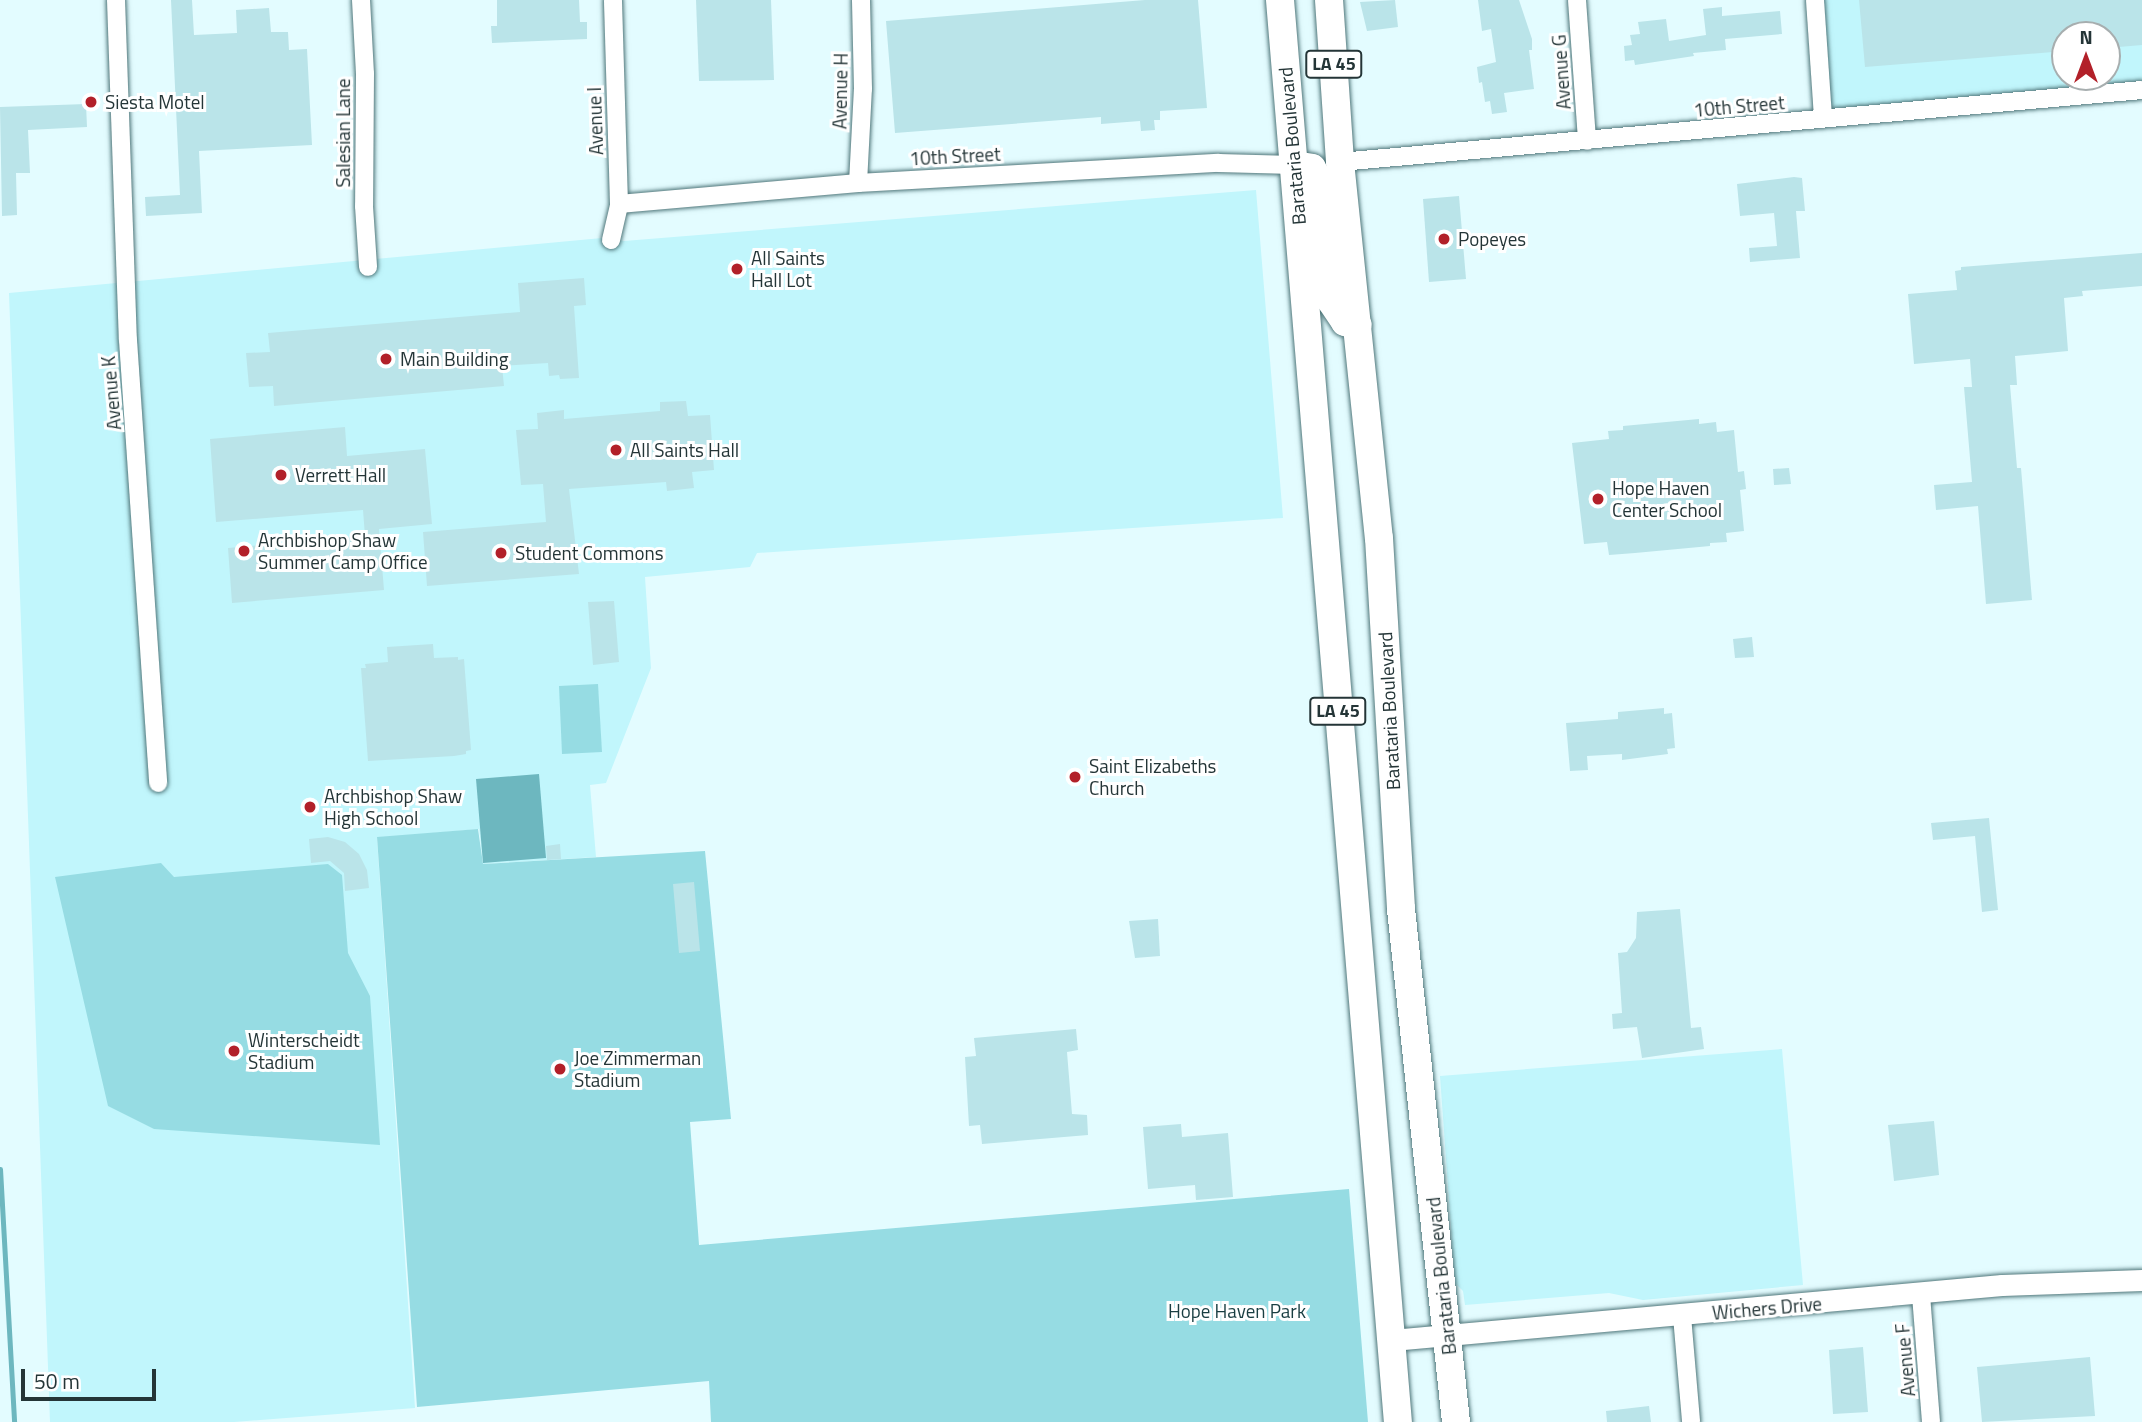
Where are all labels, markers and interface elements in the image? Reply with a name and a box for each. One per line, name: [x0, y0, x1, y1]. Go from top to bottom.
north arrow: [2051, 21, 2121, 91]
text: N: [2079, 22, 2093, 51]
street label: Avenue G: [1547, 34, 1575, 110]
road number: LA 45: [1304, 50, 1364, 78]
street label: Avenue H: [828, 53, 852, 129]
street label: Barataria Boulevard: [1274, 66, 1310, 226]
street label: Salesian Lane: [332, 78, 354, 188]
street label: Avenue I: [582, 86, 608, 156]
place label: Siesta Motel: [105, 91, 205, 113]
street label: 10th Street: [1693, 91, 1785, 121]
marker: Siesta Motel: [83, 94, 99, 110]
street label: 10th Street: [909, 142, 1001, 170]
place label: Popeyes: [1458, 228, 1526, 250]
marker: Popeyes: [1436, 231, 1452, 247]
place label: All Saints Hall Lot: [751, 247, 825, 291]
marker: All Saints Hall Lot: [729, 261, 745, 277]
place label: Main Building: [400, 348, 509, 370]
marker: Main Building: [378, 351, 394, 367]
street label: Avenue K: [96, 355, 126, 431]
place label: All Saints Hall: [630, 439, 739, 461]
marker: All Saints Hall: [608, 442, 624, 458]
place label: Verrett Hall: [295, 464, 386, 486]
marker: Verrett Hall: [273, 467, 289, 483]
place label: Hope Haven Center School: [1612, 477, 1722, 521]
marker: Hope Haven Center School: [1590, 491, 1606, 507]
place label: Archbishop Shaw Summer Camp Office: [258, 529, 427, 573]
place label: Student Commons: [515, 542, 664, 564]
marker: Archbishop Shaw Summer Camp Office: [236, 543, 252, 559]
marker: Student Commons: [493, 545, 509, 561]
street label: Barataria Boulevard: [1373, 631, 1405, 791]
road number: LA 45: [1308, 696, 1368, 726]
place label: Saint Elizabeths Church: [1089, 755, 1216, 799]
marker: Saint Elizabeths Church: [1067, 769, 1083, 785]
place label: Archbishop Shaw High School: [324, 785, 462, 829]
marker: Archbishop Shaw High School: [302, 799, 318, 815]
place label: Winterscheidt Stadium: [248, 1029, 360, 1073]
marker: Winterscheidt Stadium: [226, 1043, 242, 1059]
place label: Joe Zimmerman Stadium: [574, 1047, 701, 1091]
marker: Joe Zimmerman Stadium: [552, 1061, 568, 1077]
street label: Barataria Boulevard: [1421, 1196, 1461, 1356]
street label: Wichers Drive: [1711, 1292, 1823, 1324]
park label: Hope Haven Park: [1168, 1300, 1306, 1322]
street label: Avenue F: [1890, 1322, 1920, 1398]
scale bar: [24, 1356, 159, 1400]
text: 50 m: [34, 1365, 80, 1397]

